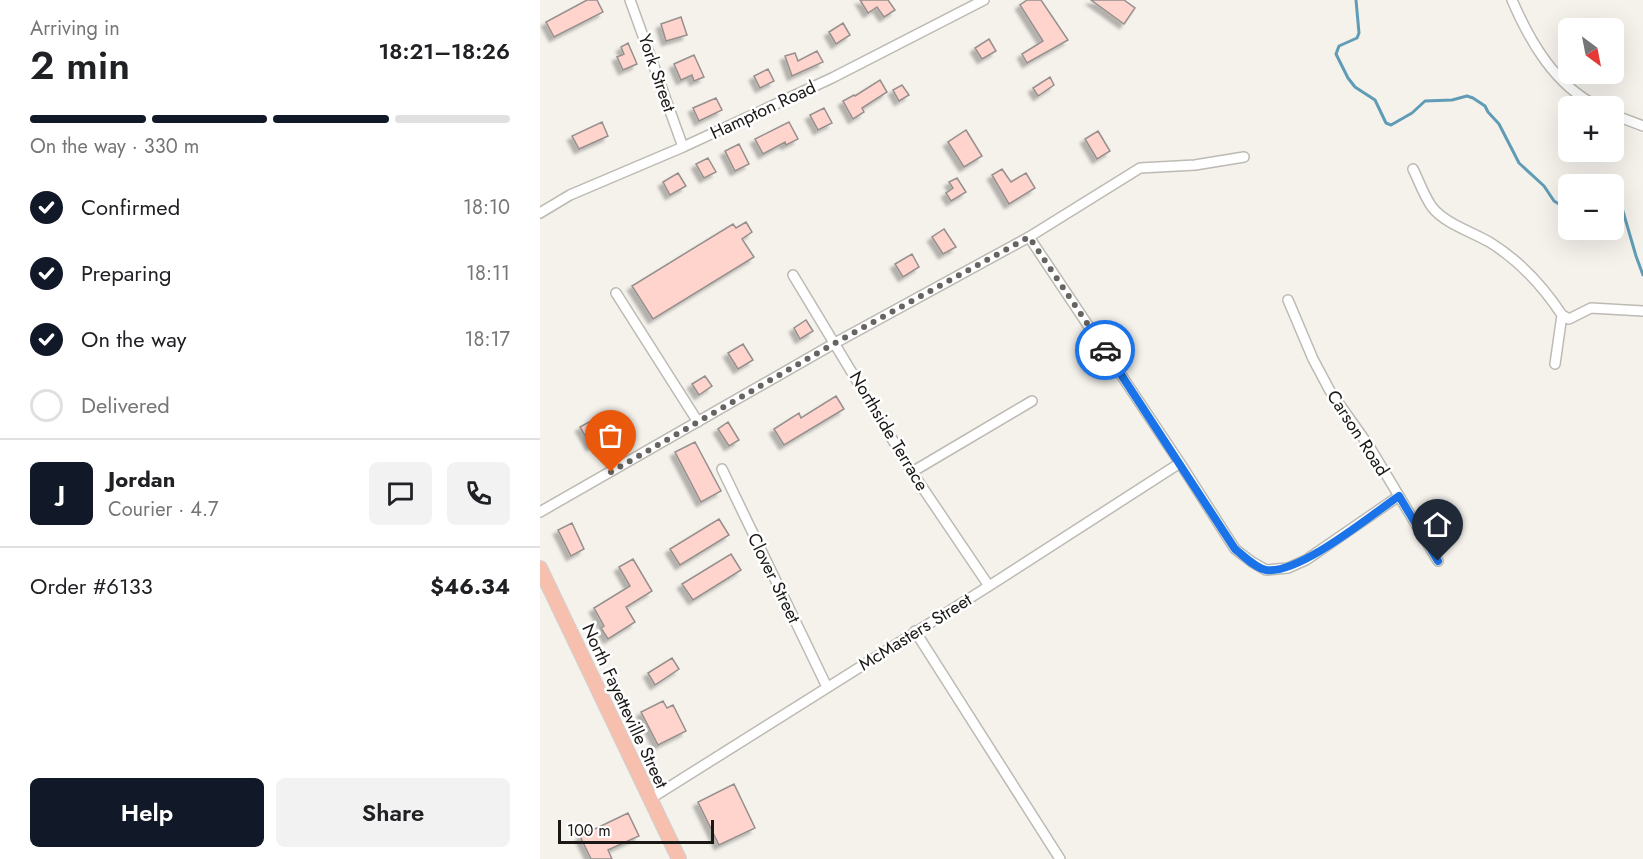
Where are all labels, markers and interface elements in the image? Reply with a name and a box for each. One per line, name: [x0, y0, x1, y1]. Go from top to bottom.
text: Arriving in: [30, 14, 120, 43]
north arrow: [1558, 18, 1624, 84]
map controls: [1558, 18, 1624, 240]
street label: York Street: [632, 31, 683, 116]
text: 18:21–18:26: [379, 35, 510, 67]
text: 2 min: [30, 37, 130, 94]
street label: Hampton Road: [706, 74, 820, 146]
button: +: [1558, 96, 1624, 162]
text: On the way · 330 m: [30, 132, 199, 161]
button: −: [1558, 174, 1624, 240]
icon: check: [30, 191, 63, 224]
text: Confirmed: [81, 191, 180, 223]
text: 18:10: [463, 193, 510, 222]
icon: check: [30, 257, 63, 290]
text: Preparing: [81, 257, 172, 289]
text: 18:11: [466, 259, 510, 288]
courier: [1075, 320, 1135, 380]
icon: check: [30, 323, 63, 356]
text: On the way: [81, 323, 186, 355]
text: 18:17: [465, 325, 510, 354]
icon: car: [1089, 334, 1122, 367]
street label: Northside Terrace: [843, 366, 935, 496]
street label: Carson Road: [1320, 385, 1396, 481]
text: Delivered: [81, 389, 170, 421]
pin: [585, 410, 636, 472]
icon: bag: [594, 419, 627, 452]
button: chat: [369, 462, 432, 525]
button: phone: [447, 462, 510, 525]
text: Jordan: [108, 463, 175, 495]
text: J: [58, 477, 65, 509]
text: Courier · 4.7: [108, 495, 219, 524]
pin: [1412, 499, 1463, 561]
icon: home: [1421, 508, 1454, 541]
street label: Clover Street: [741, 528, 807, 628]
text: Order #6133: [30, 570, 153, 602]
text: $46.34: [430, 570, 510, 602]
street label: McMasters Street: [853, 586, 977, 677]
street label: North Fayetteville Street: [575, 619, 675, 793]
button: Help: [30, 778, 264, 847]
button: Share: [276, 778, 510, 847]
scale bar: [558, 817, 714, 844]
text: 100 m: [567, 819, 611, 842]

